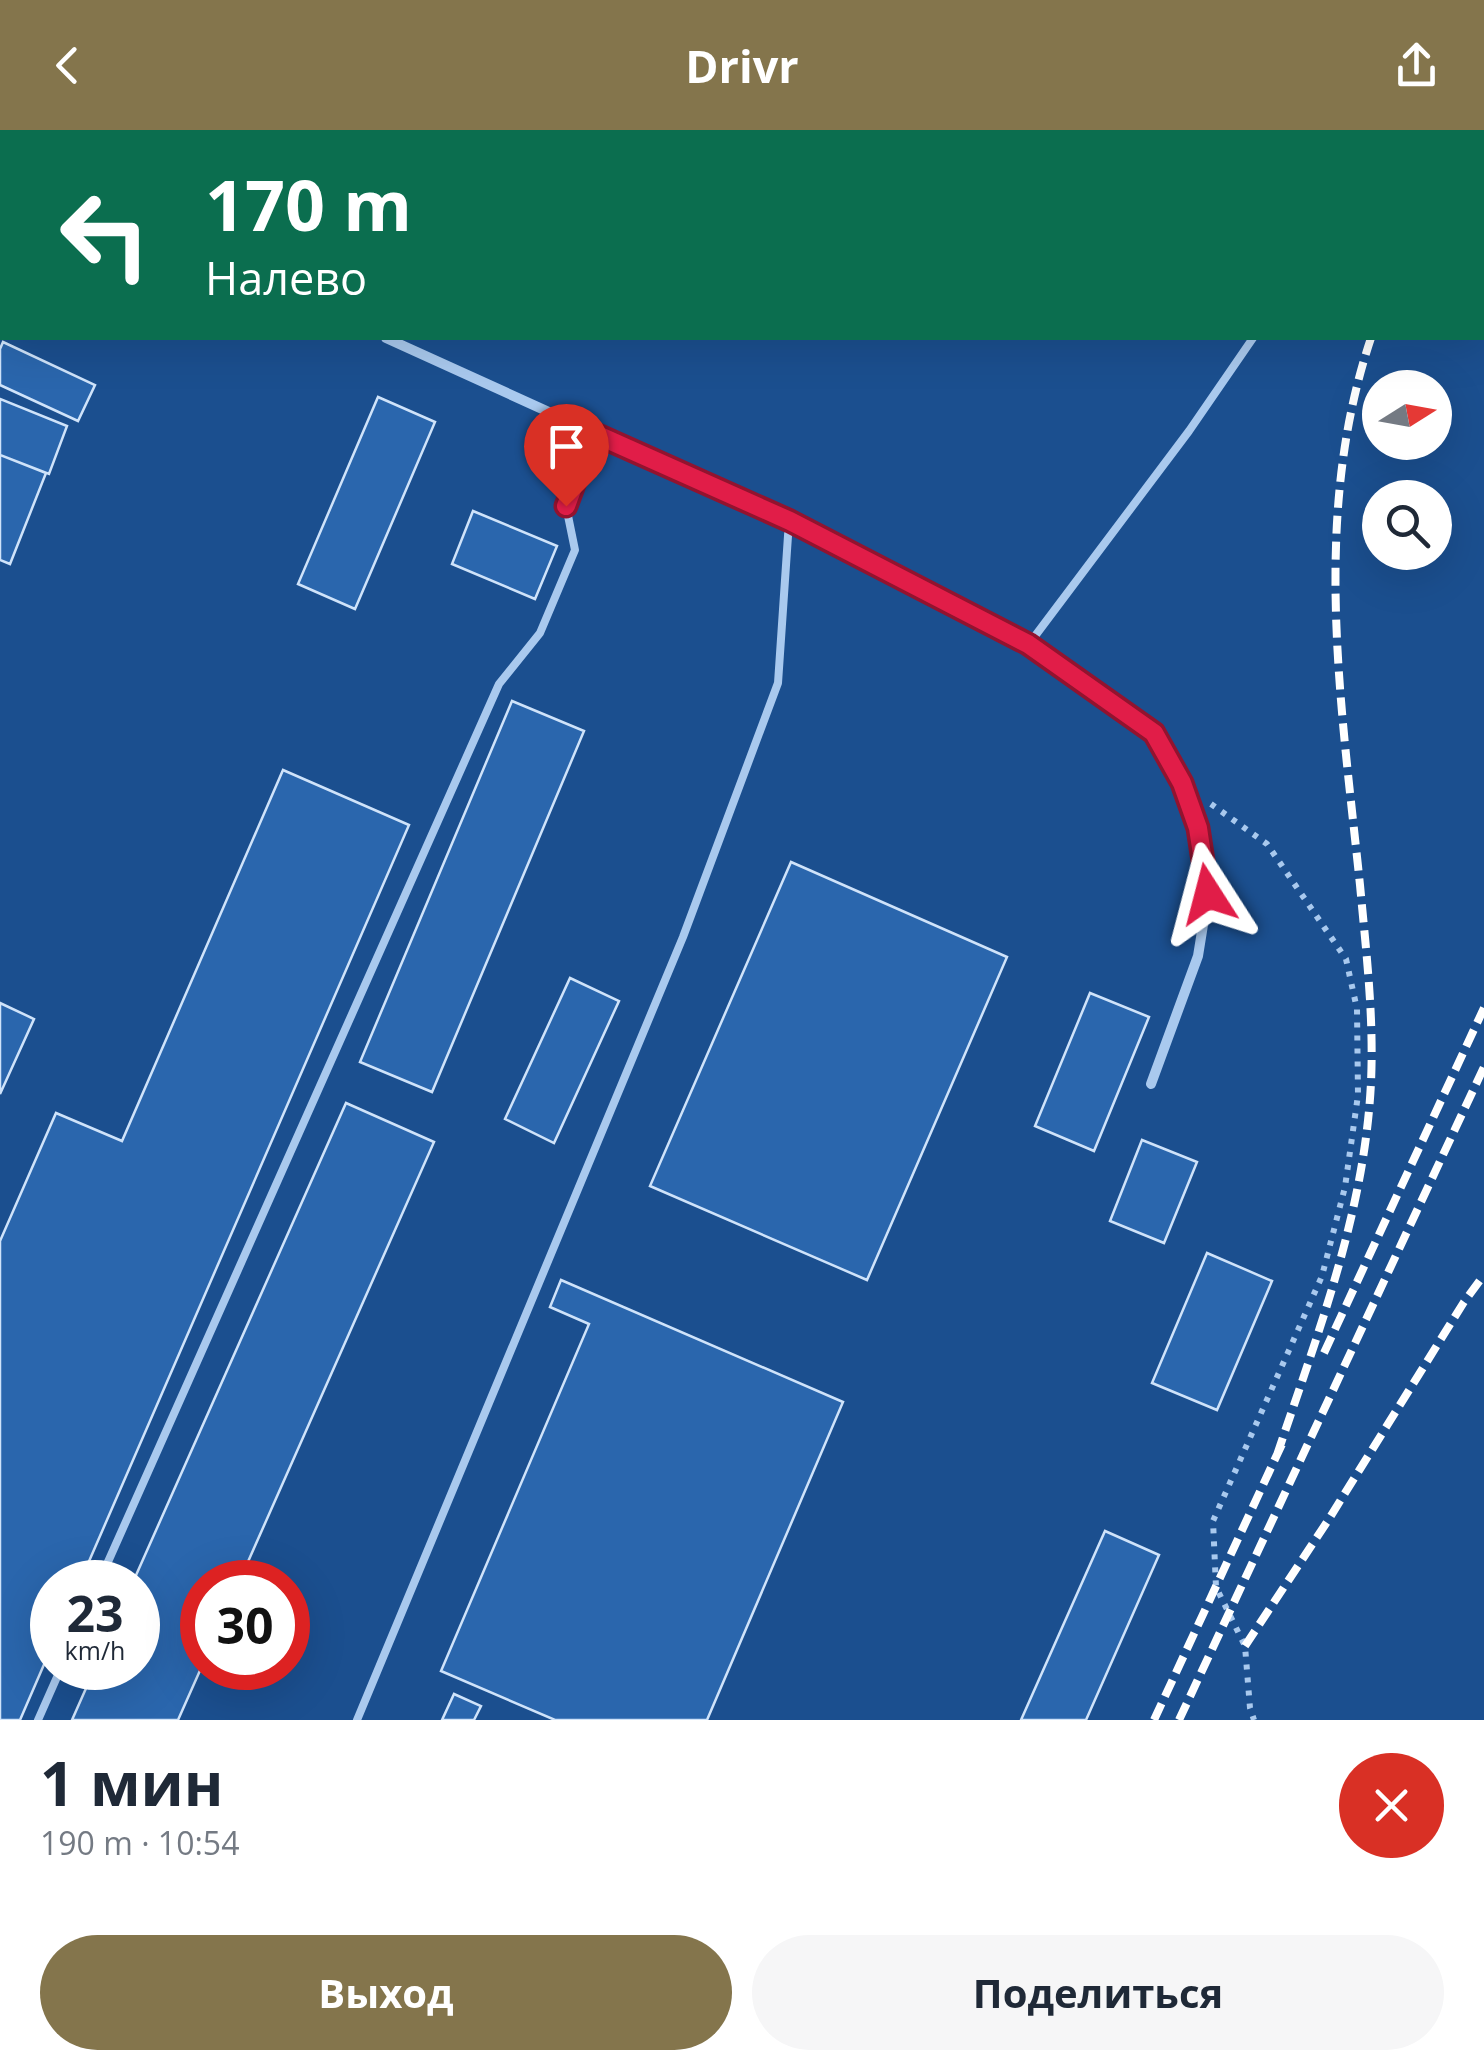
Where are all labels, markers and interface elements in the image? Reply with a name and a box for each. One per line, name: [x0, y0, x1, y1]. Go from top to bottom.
text: Drivr: [685, 35, 799, 96]
icon: back: [40, 38, 95, 93]
icon: share: [1389, 38, 1444, 93]
text: 170 m: [205, 156, 412, 252]
icon: left: [40, 170, 170, 300]
text: Налево: [205, 247, 367, 308]
north arrow: [1362, 370, 1452, 460]
map controls: [1362, 370, 1452, 570]
pin: [524, 404, 609, 507]
icon: arrive: [539, 419, 594, 474]
button: search: [1362, 480, 1452, 570]
position arrow: [1156, 842, 1260, 946]
speed limit sign: 30: [180, 1560, 310, 1690]
text: 23: [66, 1579, 124, 1647]
text: km/h: [65, 1633, 125, 1667]
text: 1 мин: [40, 1742, 224, 1824]
button: close: [1339, 1753, 1444, 1858]
text: 190 m · 10:54: [40, 1821, 239, 1864]
button: Выход: [40, 1935, 732, 2050]
button: Поделиться: [752, 1935, 1444, 2050]

